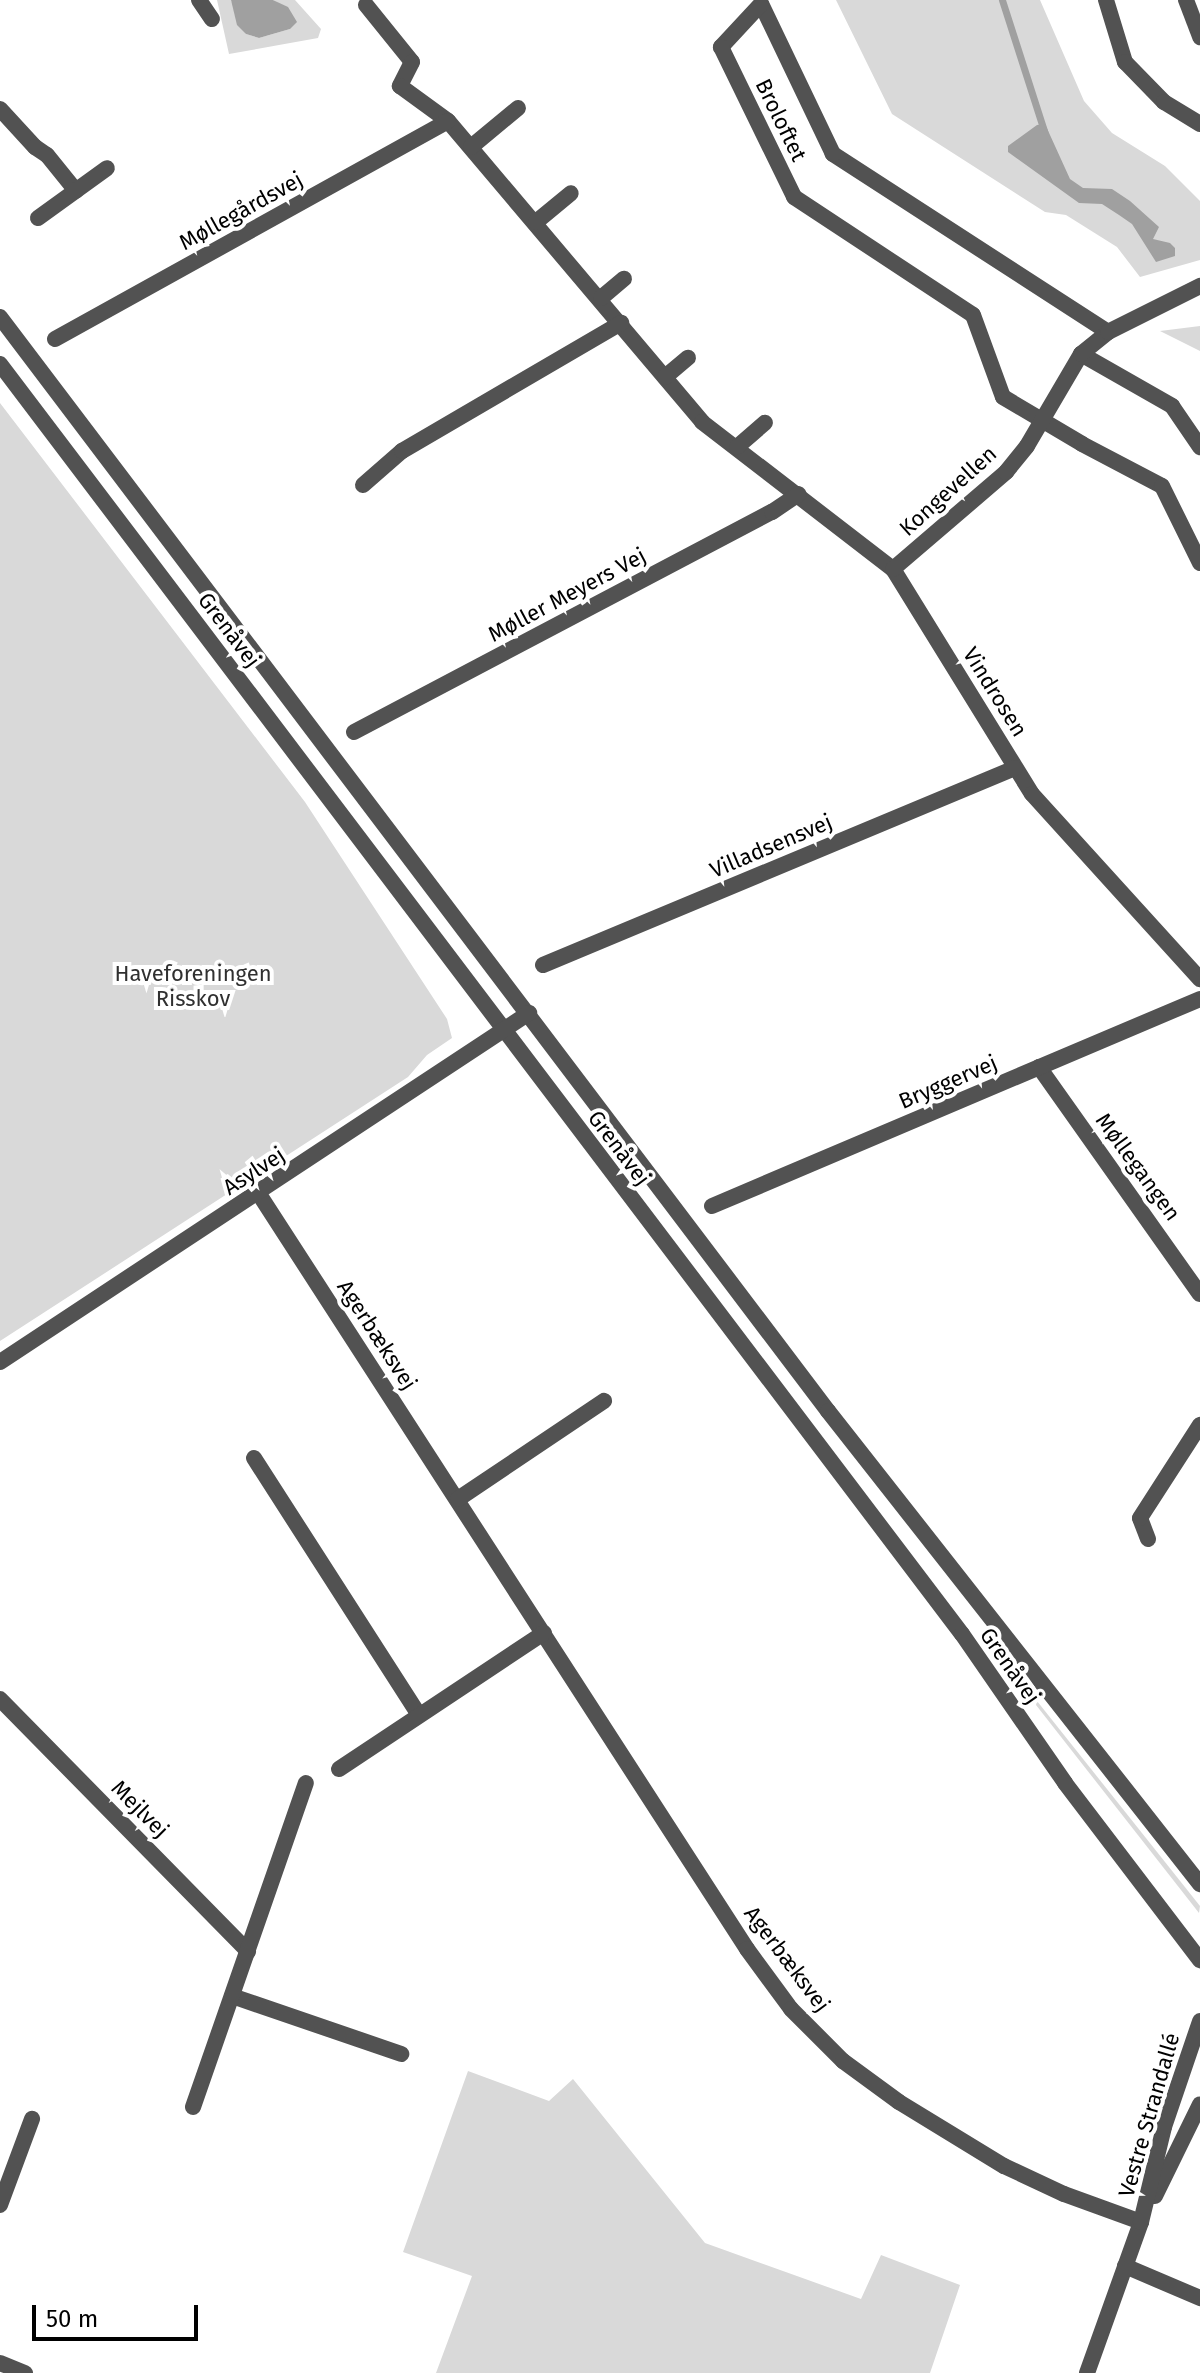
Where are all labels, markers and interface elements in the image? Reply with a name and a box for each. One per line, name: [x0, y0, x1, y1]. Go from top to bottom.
street label: Broloftet: [750, 75, 812, 165]
street label: Møllegårdsvej: [174, 166, 308, 256]
street label: Kongevellen: [894, 440, 1002, 542]
street label: Møller Meyers Vej: [484, 542, 650, 648]
street label: Grenåvej: [192, 587, 266, 673]
street label: Vindrosen: [957, 642, 1033, 742]
street label: Villadsensvej: [706, 808, 836, 884]
park label: Haveforeningen Risskov: [114, 960, 272, 1012]
street label: Bryggervej: [895, 1049, 1001, 1115]
street label: Grenåvej: [582, 1105, 656, 1191]
street label: Møllegangen: [1090, 1108, 1186, 1226]
street label: Asylvej: [218, 1141, 290, 1201]
street label: Agerbæksvej: [332, 1275, 422, 1395]
street label: Grenåvej: [974, 1623, 1046, 1709]
street label: Mejlvej: [106, 1775, 174, 1843]
street label: Agerbæksvej: [739, 1901, 835, 2017]
street label: Vestre Strandallé: [1113, 2030, 1185, 2200]
scale bar: [36, 2289, 202, 2339]
text: 50 m: [46, 2305, 98, 2333]

